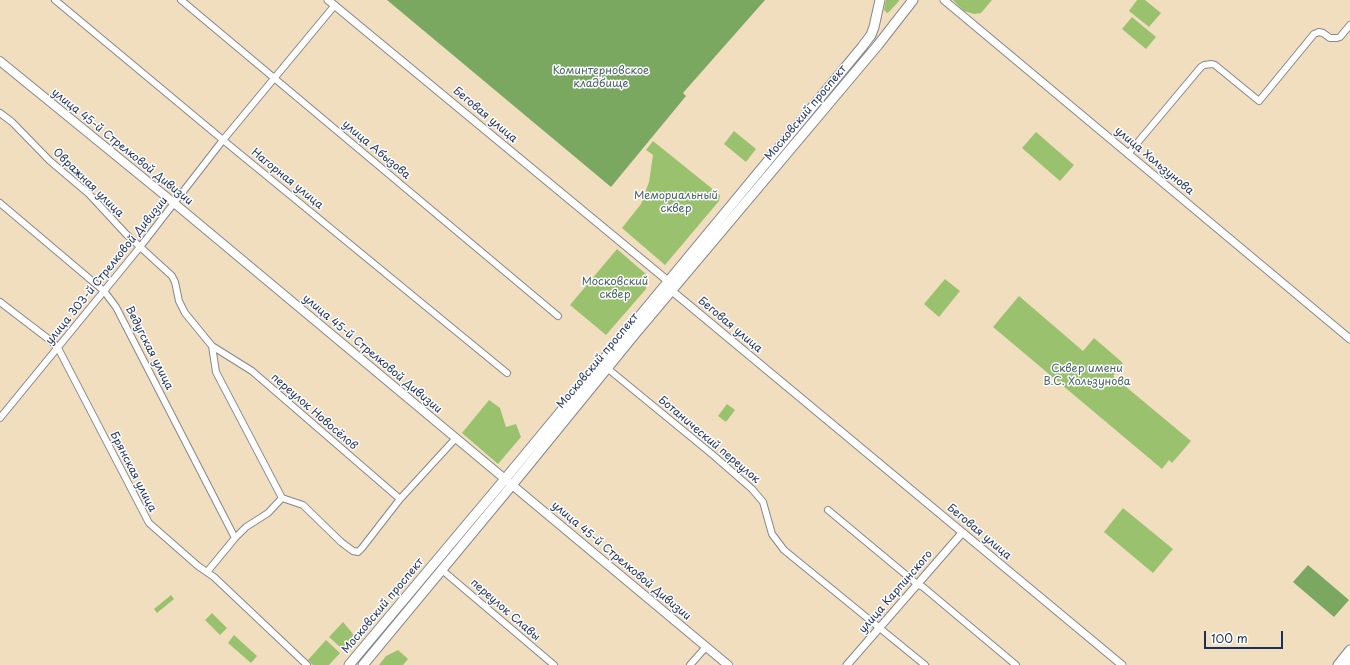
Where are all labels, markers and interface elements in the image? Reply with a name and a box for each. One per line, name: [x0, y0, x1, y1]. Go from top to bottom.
street label: Московский проспект: [762, 63, 850, 163]
park label: Коминтерновское кладбище: [553, 64, 649, 90]
street label: Беговая улица: [450, 84, 520, 146]
street label: улица 45-й Стрелковой Дивизии: [49, 86, 195, 208]
street label: улица Абызова: [339, 118, 413, 182]
street label: улица Хользунова: [1112, 124, 1196, 198]
street label: Овражная улица: [50, 146, 126, 220]
street label: Нагорная улица: [248, 146, 326, 212]
park label: Мемориальный сквер: [634, 189, 718, 215]
street label: улица 303-й Стрелковой Дивизии: [43, 194, 171, 348]
park label: Московский сквер: [582, 275, 648, 301]
street label: улица 45-й Стрелковой Дивизии: [300, 292, 444, 416]
street label: Беговая улица: [695, 294, 765, 356]
street label: Ведугская улица: [122, 304, 176, 392]
street label: Московский проспект: [554, 311, 642, 411]
park label: Сквер имени В.С. Хользунова: [1043, 362, 1131, 388]
street label: переулок Новосёлов: [268, 371, 360, 453]
street label: Ботанический переулок: [655, 394, 763, 486]
street label: Брянская улица: [107, 430, 159, 514]
street label: улица 45-й Стрелковой Дивизии: [549, 499, 693, 623]
street label: Беговая улица: [944, 501, 1014, 563]
street label: улица Карпинского: [856, 548, 936, 636]
street label: Московский проспект: [339, 556, 427, 656]
street label: переулок Славы: [468, 576, 542, 644]
scale bar: [1206, 623, 1285, 649]
text: 100 m: [1211, 629, 1248, 647]

